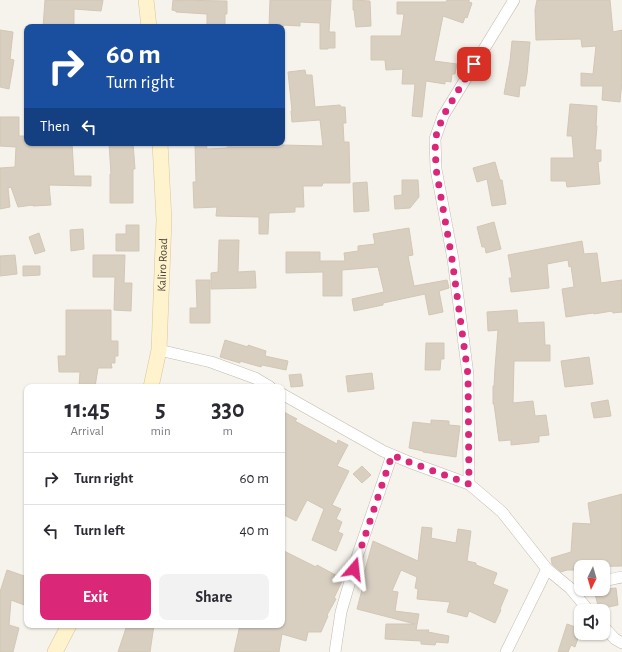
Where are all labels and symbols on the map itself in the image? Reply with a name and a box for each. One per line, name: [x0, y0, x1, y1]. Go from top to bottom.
pin: [457, 47, 491, 81]
street label: Kaliro Road: [155, 238, 169, 292]
position arrow: [333, 548, 375, 590]
north arrow: [574, 560, 610, 596]

